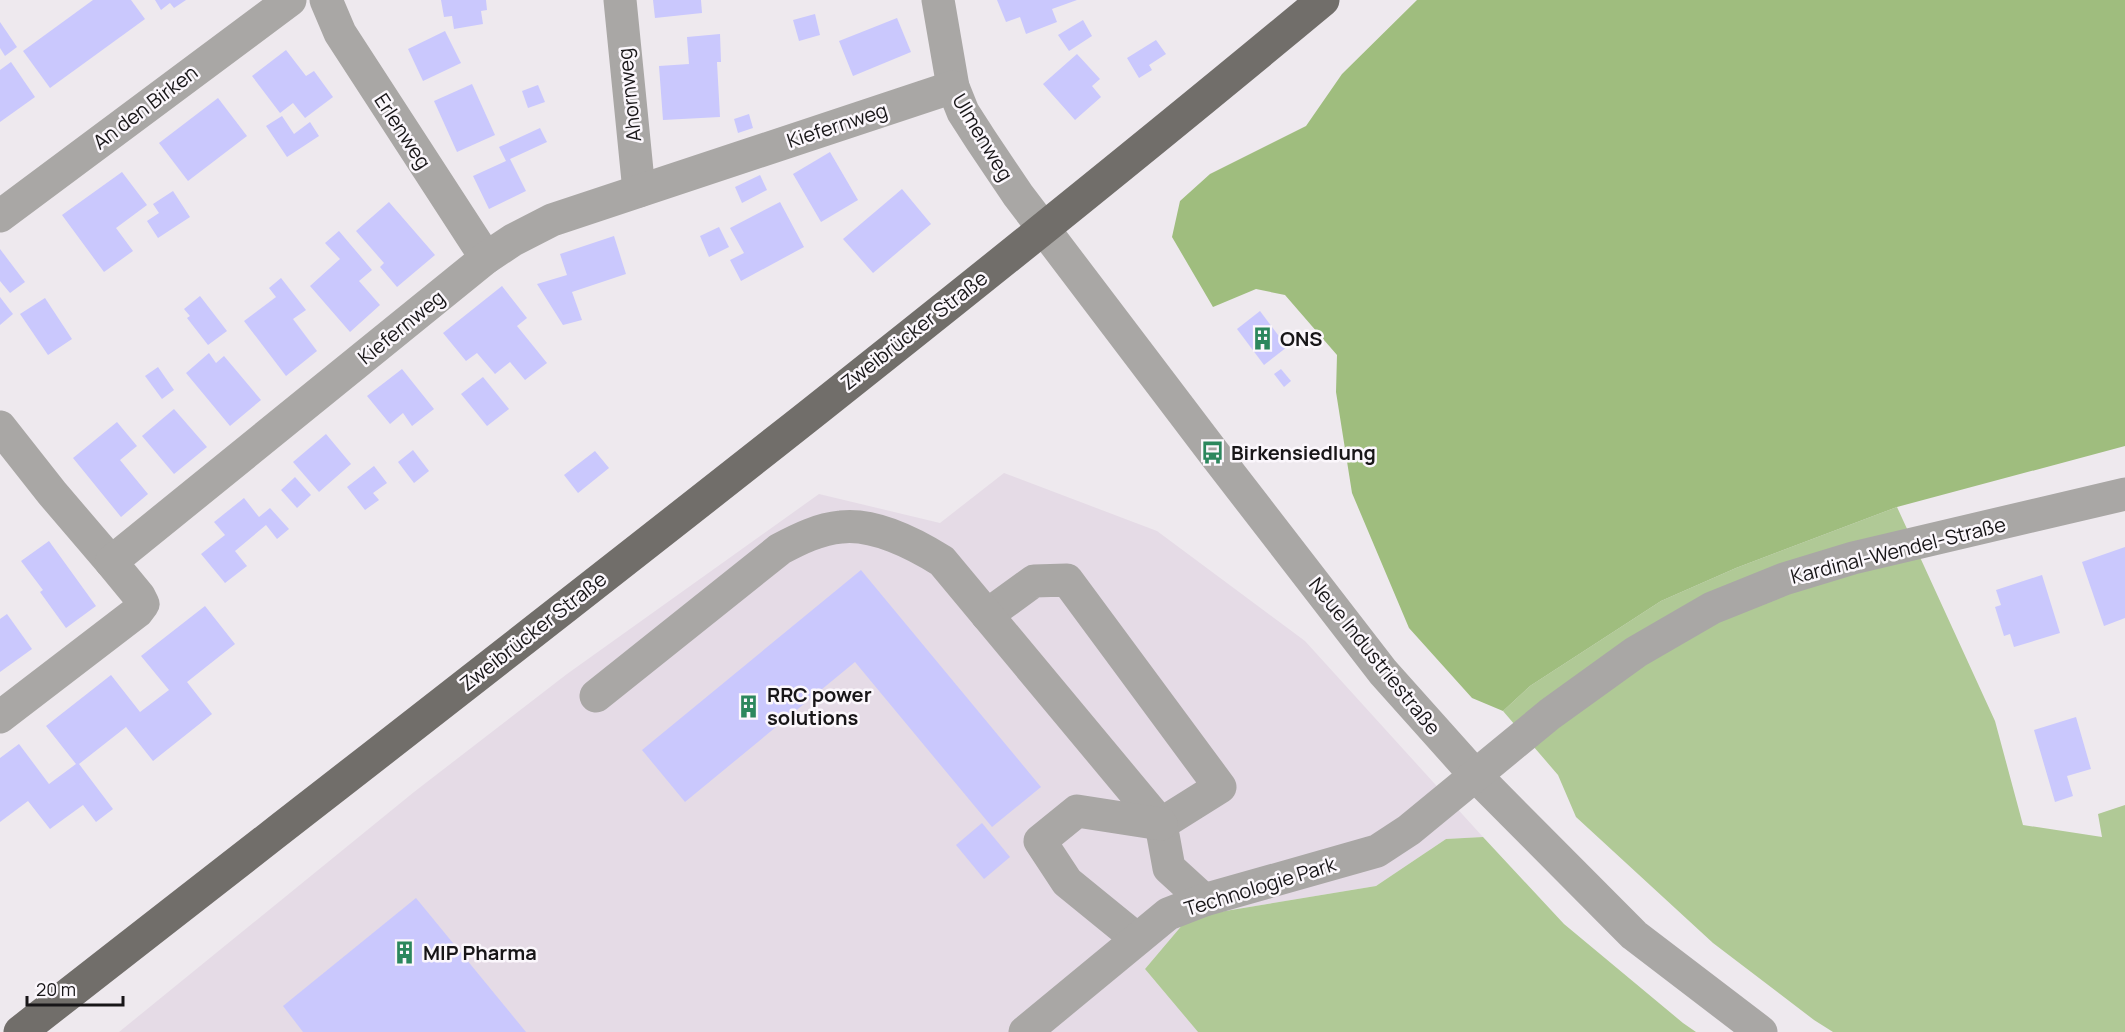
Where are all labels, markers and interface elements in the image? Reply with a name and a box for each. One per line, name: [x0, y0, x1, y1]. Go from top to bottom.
street label: Ahornweg: [611, 47, 647, 143]
street label: An den Birken: [87, 59, 203, 155]
street label: Erlenweg: [369, 88, 437, 174]
street label: Ulmenweg: [946, 88, 1020, 186]
street label: Kiefernweg: [783, 96, 891, 154]
street label: Zweibrücker Straße: [835, 264, 993, 396]
street label: Kiefernweg: [352, 284, 450, 370]
building icon: ONS: [1249, 325, 1275, 351]
place label: ONS: [1280, 325, 1323, 352]
bus stop icon: Birkensiedlung: [1200, 439, 1226, 465]
place label: Birkensiedlung: [1231, 439, 1376, 466]
street label: Kardinal-Wendel-Straße: [1788, 510, 2008, 590]
street label: Zweibrücker Straße: [454, 565, 612, 697]
street label: Neue Industriestraße: [1303, 572, 1447, 740]
place label: RRC power solutions: [767, 681, 872, 731]
building icon: RRC power solutions: [736, 693, 762, 719]
street label: Technologie Park: [1181, 850, 1340, 922]
building icon: MIP Pharma: [392, 939, 418, 965]
place label: MIP Pharma: [423, 939, 537, 966]
scale bar: [27, 969, 123, 1007]
text: 20 m: [36, 977, 76, 1001]

